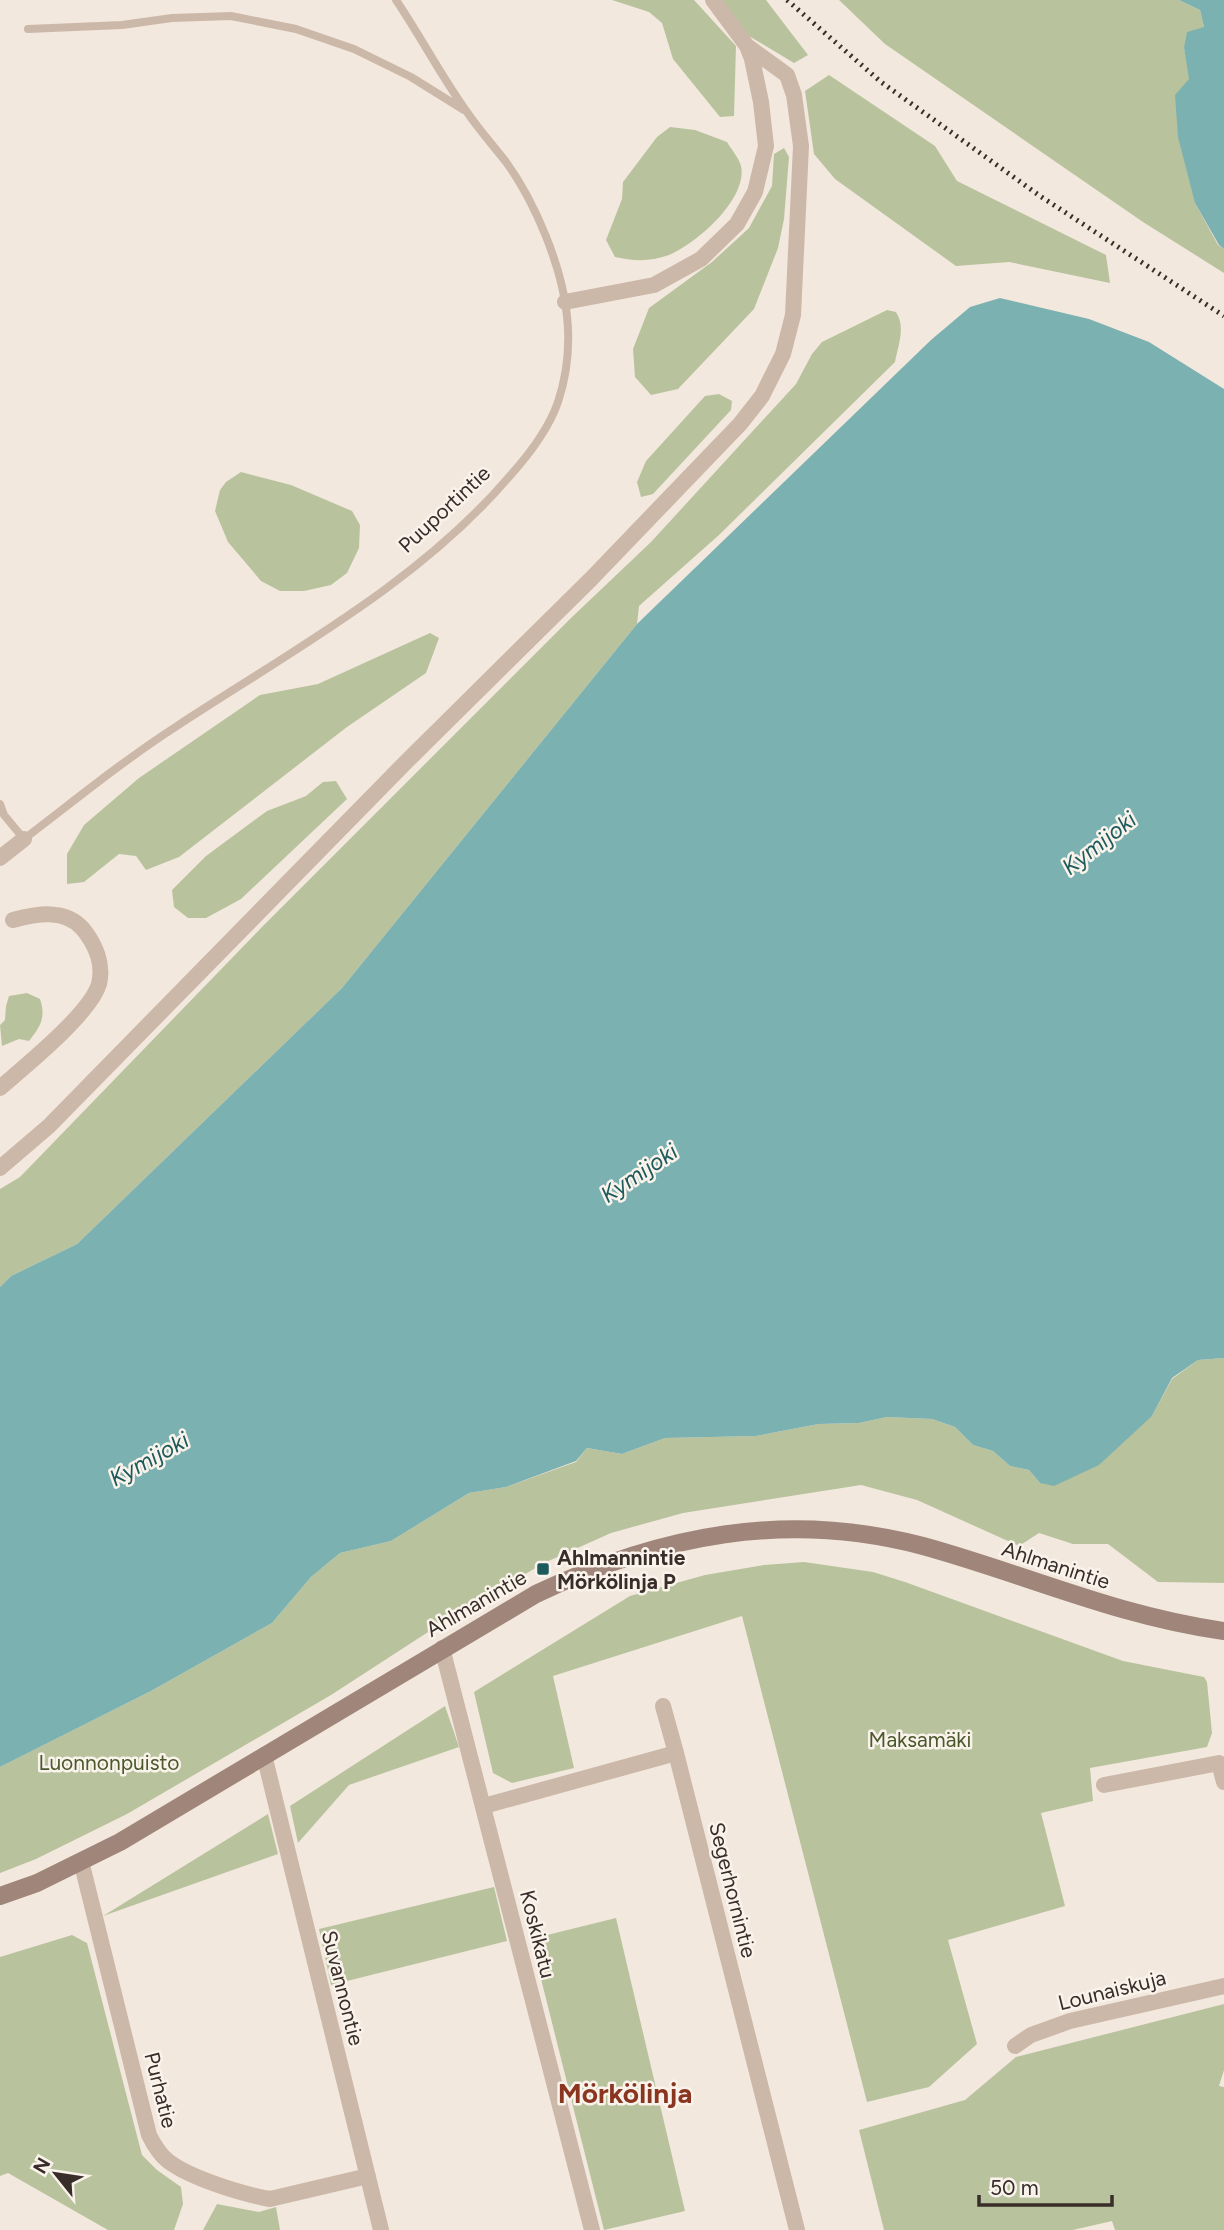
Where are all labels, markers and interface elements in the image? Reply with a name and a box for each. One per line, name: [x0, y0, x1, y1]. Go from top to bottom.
street label: Puuportintie: [393, 460, 495, 558]
water label: Kymijoki: [1056, 805, 1142, 881]
water label: Kymijoki: [595, 1137, 683, 1209]
water label: Kymijoki: [104, 1425, 194, 1492]
street label: Ahlmanintie: [999, 1536, 1113, 1594]
place label: Ahlmannintie Mörkölinja P: [557, 1545, 686, 1594]
marker: Ahlmannintie Mörkölinja P: [535, 1561, 551, 1577]
street label: Ahlmanintie: [421, 1564, 531, 1642]
park label: Maksamäki: [869, 1727, 971, 1752]
park label: Luonnonpuisto: [38, 1750, 180, 1775]
street label: Segerhornintie: [704, 1820, 762, 1960]
street label: Koskikatu: [515, 1887, 561, 1981]
street label: Suvannontie: [317, 1928, 369, 2048]
street label: Lounaiskuja: [1056, 1965, 1168, 2015]
street label: Purhatie: [139, 2049, 183, 2131]
district label: Mörkölinja: [558, 2076, 692, 2110]
north arrow: [21, 2139, 91, 2209]
text: N: [28, 2154, 55, 2178]
scale bar: [979, 2164, 1112, 2208]
text: 50 m: [990, 2175, 1039, 2200]

